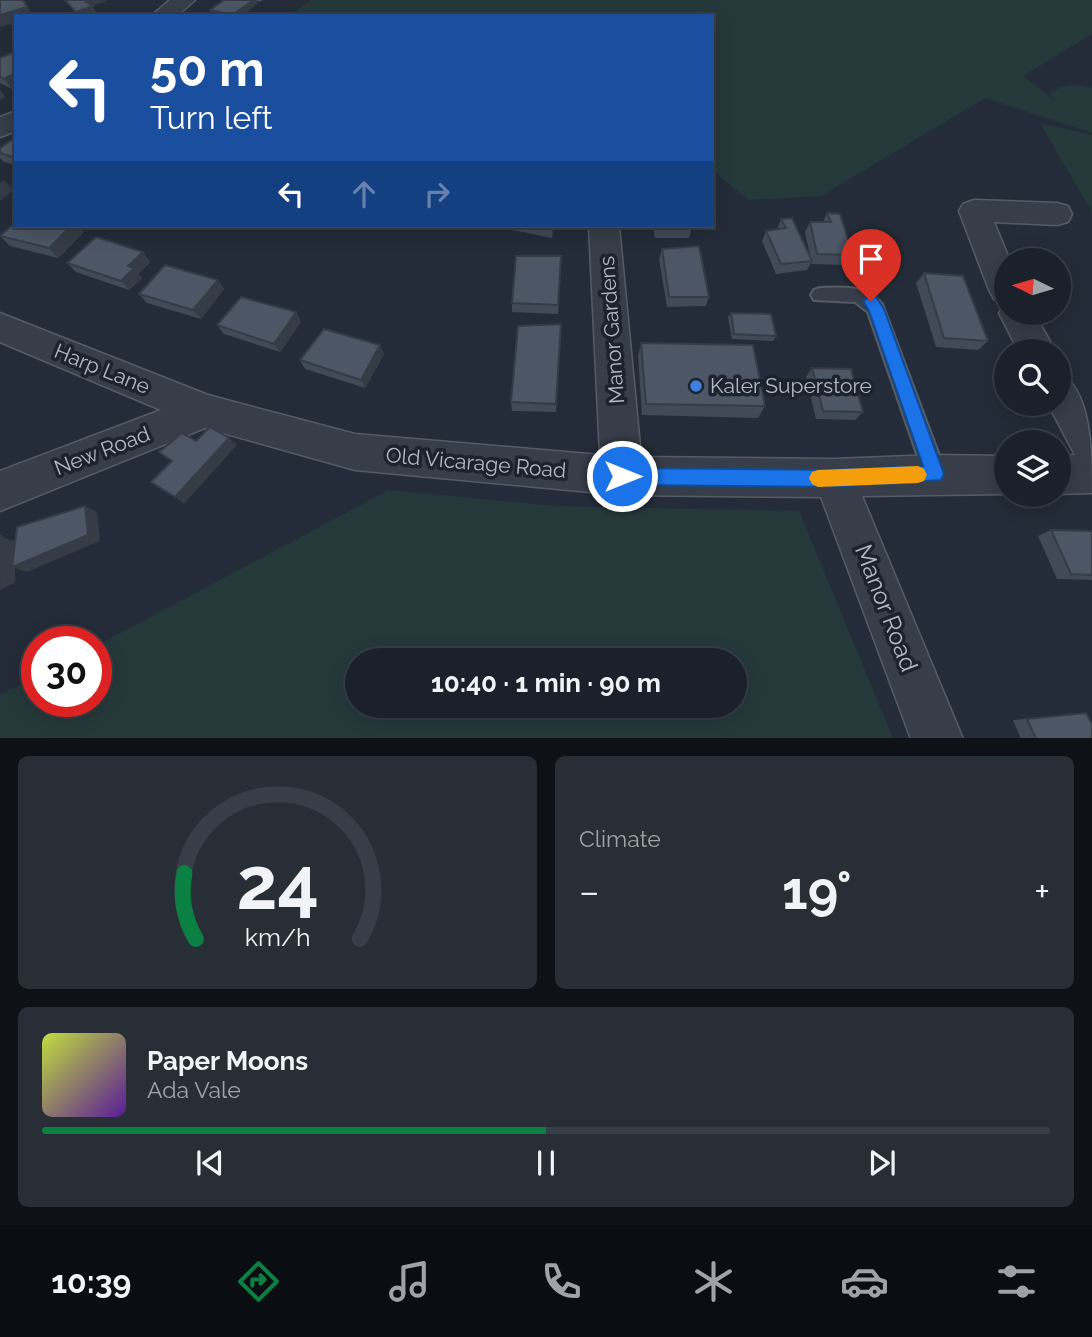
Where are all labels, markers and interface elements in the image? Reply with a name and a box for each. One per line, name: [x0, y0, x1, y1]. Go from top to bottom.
text: 50 m: [150, 40, 265, 97]
icon: left: [35, 42, 126, 133]
text: Turn left: [150, 99, 272, 136]
icon: left: [272, 175, 310, 213]
icon: ahead: [345, 175, 383, 213]
icon: right: [418, 175, 456, 213]
pin: [841, 229, 901, 301]
icon: arrive: [852, 240, 890, 278]
north arrow: [994, 248, 1071, 326]
map controls: [994, 248, 1071, 507]
street label: Manor Gardens: [594, 255, 629, 405]
street label: Harp Lane: [51, 338, 154, 399]
button: search: [994, 339, 1071, 416]
place label: Kaler Superstore: [710, 373, 872, 398]
marker: Kaler Superstore: [688, 378, 704, 394]
street label: New Road: [51, 421, 153, 480]
button: layers: [994, 430, 1071, 507]
position arrow: [585, 439, 659, 513]
street label: Old Vicarage Road: [385, 442, 567, 483]
street label: Manor Road: [849, 540, 924, 675]
speed limit sign: 30: [21, 626, 112, 717]
text: 10:40 · 1 min · 90 m: [431, 668, 661, 698]
text: Climate: [579, 825, 661, 852]
text: 24: [236, 841, 319, 926]
text: 19°: [782, 860, 852, 921]
text: −: [579, 869, 599, 914]
text: +: [1034, 869, 1050, 914]
text: km/h: [245, 921, 310, 951]
text: Paper Moons: [147, 1046, 308, 1076]
text: Ada Vale: [147, 1076, 241, 1103]
icon: previous: [191, 1144, 229, 1182]
icon: pause: [527, 1144, 565, 1182]
icon: next: [863, 1144, 901, 1182]
icon: directions: [234, 1257, 283, 1306]
icon: music: [385, 1257, 434, 1306]
icon: phone: [537, 1257, 586, 1306]
icon: climate: [689, 1257, 738, 1306]
icon: car: [840, 1257, 889, 1306]
icon: filters: [992, 1257, 1041, 1306]
text: 10:39: [51, 1263, 131, 1300]

